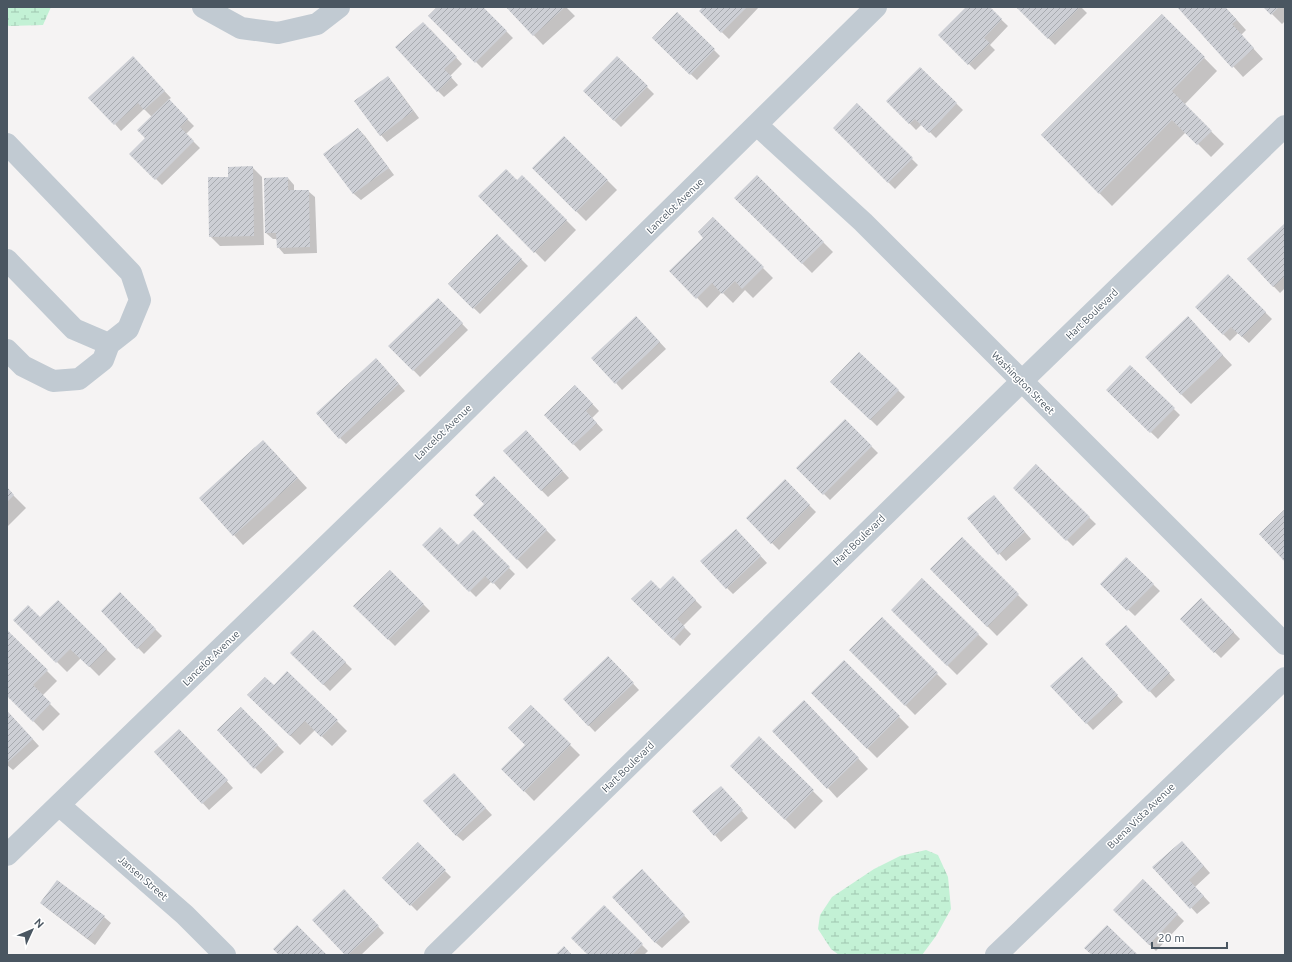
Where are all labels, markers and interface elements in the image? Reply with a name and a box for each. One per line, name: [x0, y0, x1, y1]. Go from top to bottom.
street label: Lancelot Avenue: [644, 176, 706, 236]
street label: Hart Boulevard: [1064, 286, 1120, 342]
street label: Washington Street: [989, 349, 1057, 417]
street label: Lancelot Avenue: [412, 402, 474, 462]
street label: Hart Boulevard: [831, 512, 887, 568]
street label: Lancelot Avenue: [180, 628, 242, 688]
street label: Hart Boulevard: [600, 739, 656, 795]
street label: Buena Vista Avenue: [1105, 781, 1177, 851]
street label: Jansen Street: [116, 854, 170, 902]
north arrow: [12, 910, 52, 950]
text: N: [32, 916, 46, 930]
scale bar: [1152, 924, 1227, 950]
text: 20 m: [1158, 931, 1185, 944]

